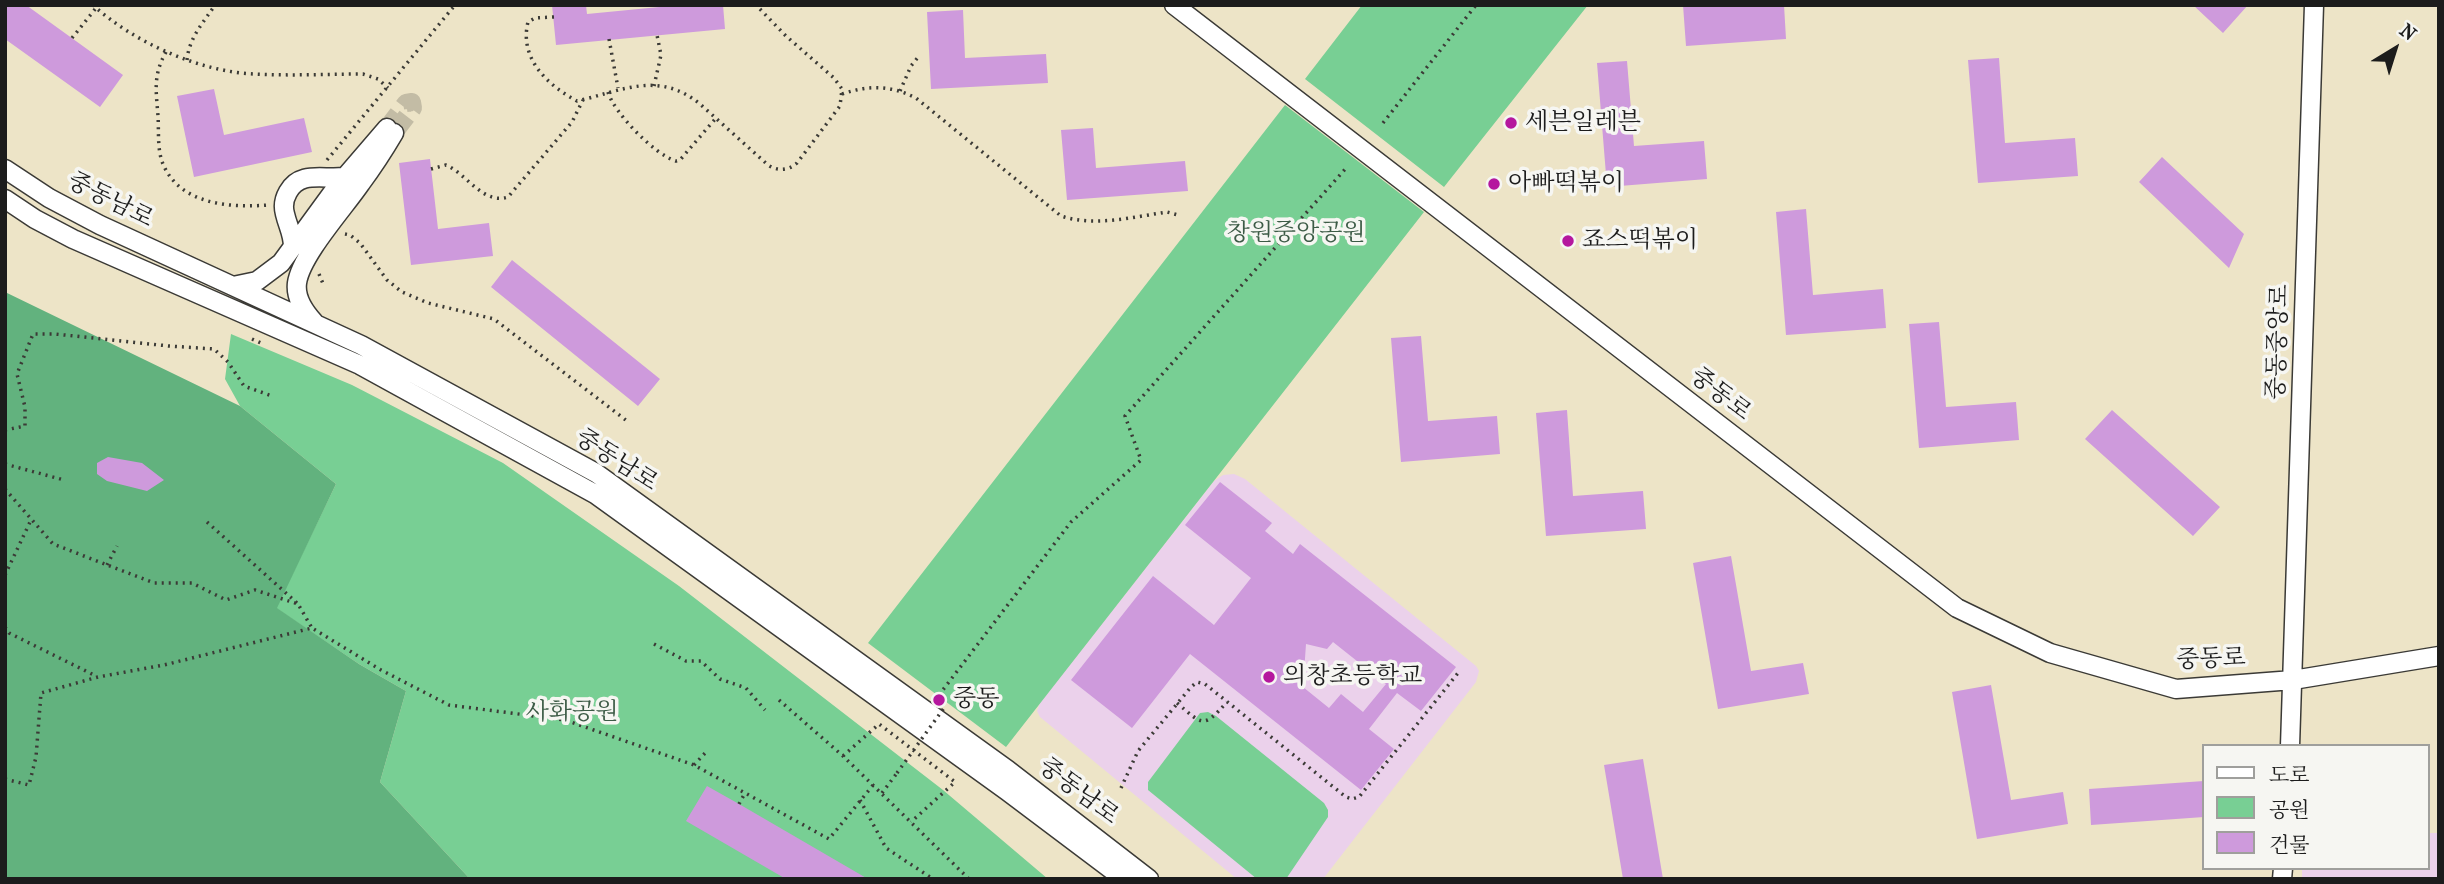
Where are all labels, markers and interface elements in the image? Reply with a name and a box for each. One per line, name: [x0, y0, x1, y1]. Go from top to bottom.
north arrow: [2360, 14, 2430, 84]
text: N: [2395, 19, 2420, 46]
place label: 세븐일레븐: [1525, 109, 1641, 137]
marker: 세븐일레븐: [1503, 115, 1519, 131]
street label: 중동남로: [62, 167, 158, 235]
place label: 아빠떡볶이: [1508, 170, 1624, 198]
marker: 아빠떡볶이: [1486, 176, 1502, 192]
park label: 창원중앙공원: [1226, 220, 1366, 248]
place label: 죠스떡볶이: [1582, 227, 1698, 255]
marker: 죠스떡볶이: [1560, 233, 1576, 249]
street label: 중동중앙로: [2263, 284, 2295, 400]
street label: 중동로: [1684, 362, 1756, 428]
street label: 중동남로: [569, 424, 663, 498]
street label: 중동로: [2176, 644, 2246, 676]
place label: 의창초등학교: [1283, 663, 1422, 691]
marker: 의창초등학교: [1261, 669, 1277, 685]
place label: 중동: [953, 686, 999, 714]
marker: 중동: [931, 692, 947, 708]
park label: 사화공원: [526, 699, 618, 727]
legend: [2202, 744, 2430, 870]
street label: 중동남로: [1032, 753, 1124, 831]
text: 도로: [2269, 763, 2310, 787]
text: 공원: [2269, 798, 2310, 822]
text: 건물: [2269, 833, 2310, 857]

